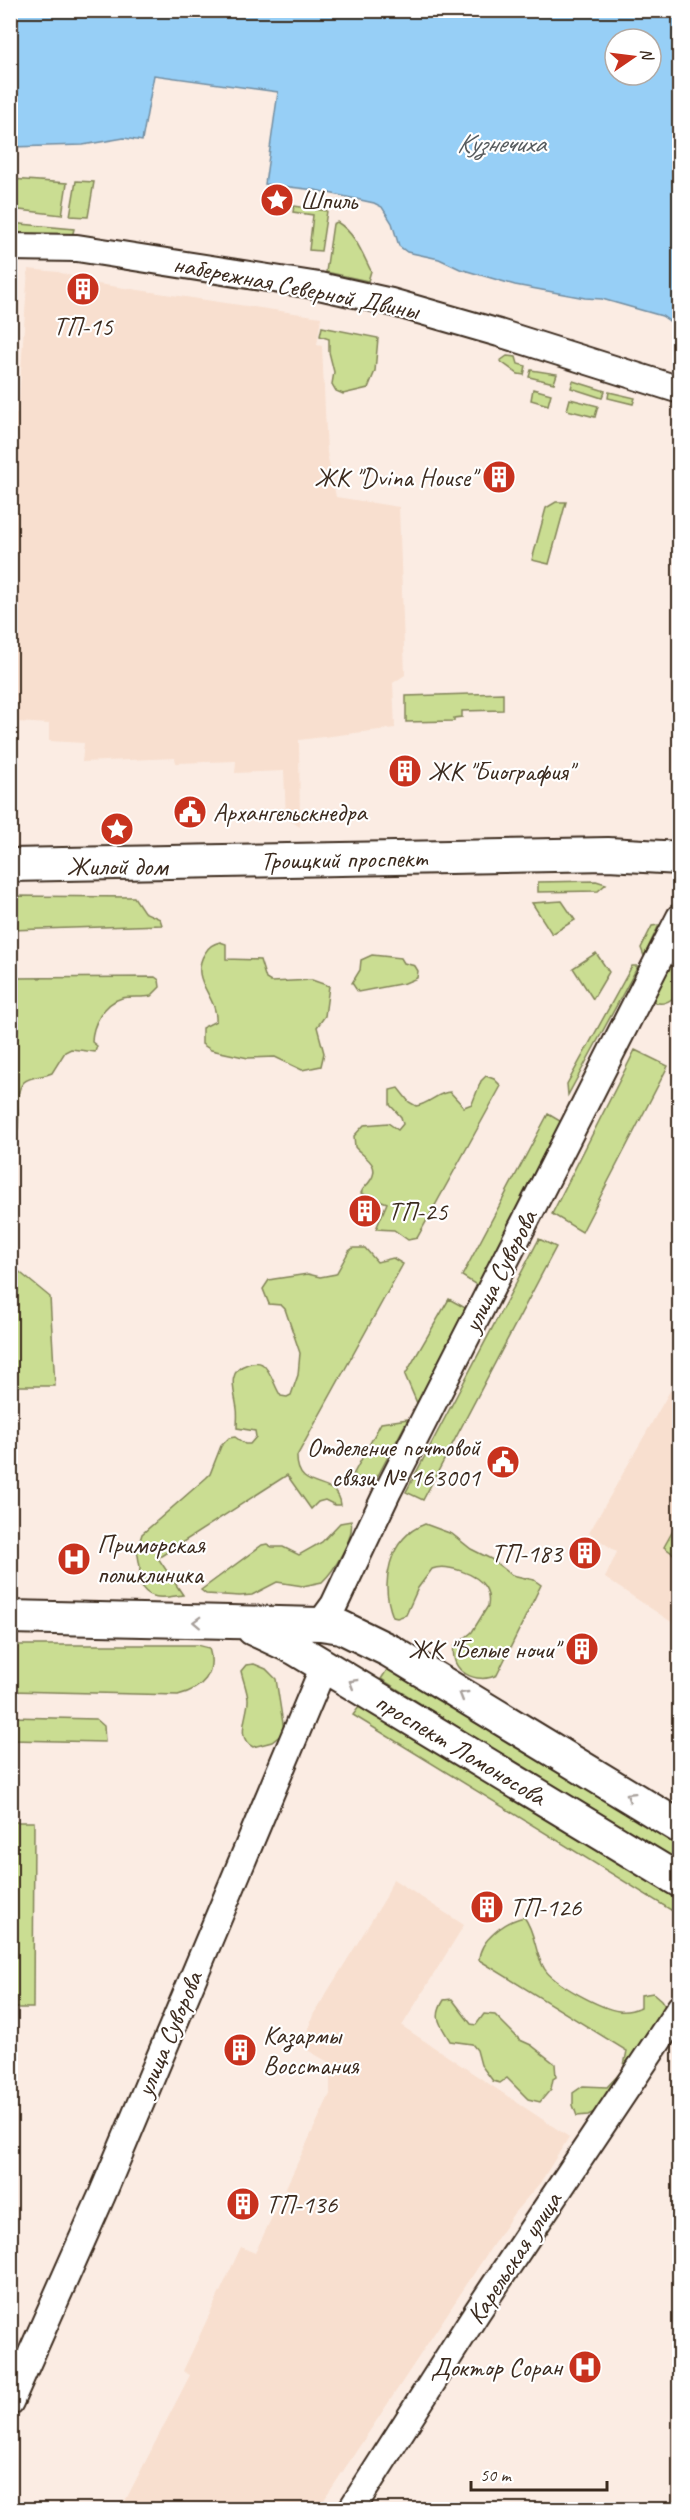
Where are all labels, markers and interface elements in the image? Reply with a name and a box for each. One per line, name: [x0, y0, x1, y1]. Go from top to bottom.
north arrow: [603, 27, 663, 87]
text: N: [636, 46, 658, 64]
water label: Кузнечиха: [457, 126, 547, 161]
place icon: Шпиль: [259, 182, 295, 218]
place label: Шпиль: [300, 184, 359, 217]
street label: набережная Северной Двины: [171, 247, 424, 327]
building icon: ТП-15: [65, 271, 101, 307]
place label: ТП-15: [53, 310, 114, 343]
building icon: ЖК "Dvina House": [481, 459, 517, 495]
place label: ЖК "Dvina House": [314, 461, 481, 494]
building icon: ЖК "Биография": [387, 753, 423, 789]
place label: ЖК "Биография": [428, 755, 578, 788]
public building icon: Архангельскнедра: [172, 794, 208, 830]
place label: Архангельскнедра: [213, 796, 368, 829]
place icon: Жилой дом: [99, 811, 135, 847]
street label: Троицкий проспект: [260, 841, 429, 877]
place label: Жилой дом: [67, 850, 169, 883]
building icon: ТП-25: [347, 1193, 383, 1229]
place label: ТП-25: [388, 1195, 449, 1228]
street label: улица Суворова: [454, 1203, 546, 1339]
place label: Отделение почтовой связи № 163001: [307, 1431, 482, 1494]
public building icon: Отделение почтовой связи № 163001: [485, 1444, 521, 1480]
place label: Приморская поликлиника: [97, 1528, 206, 1591]
building icon: ТП-183: [567, 1535, 603, 1571]
place label: ТП-183: [491, 1537, 564, 1570]
hospital icon: Приморская поликлиника: [56, 1541, 92, 1577]
one-way arrow: [193, 1615, 202, 1628]
building icon: ЖК "Белые ночи": [564, 1631, 600, 1667]
place label: ЖК "Белые ночи": [408, 1633, 564, 1666]
one-way arrow: [349, 1679, 359, 1691]
street label: проспект Ломоносова: [370, 1684, 553, 1814]
one-way arrow: [459, 1691, 469, 1702]
one-way arrow: [626, 1792, 636, 1804]
building icon: ТП-126: [469, 1889, 505, 1925]
place label: ТП-126: [510, 1891, 582, 1924]
street label: улица Суворова: [127, 1965, 211, 2103]
place label: Казармы Восстания: [263, 2019, 360, 2082]
building icon: Казармы Восстания: [222, 2032, 258, 2068]
street label: Карельская улица: [459, 2184, 570, 2330]
building icon: ТП-136: [225, 2186, 261, 2222]
place label: ТП-136: [266, 2188, 338, 2221]
hospital icon: Доктор Соран: [567, 2349, 603, 2385]
place label: Доктор Соран: [431, 2351, 564, 2384]
scale bar: [471, 2454, 608, 2492]
text: 50 m: [480, 2464, 513, 2486]

